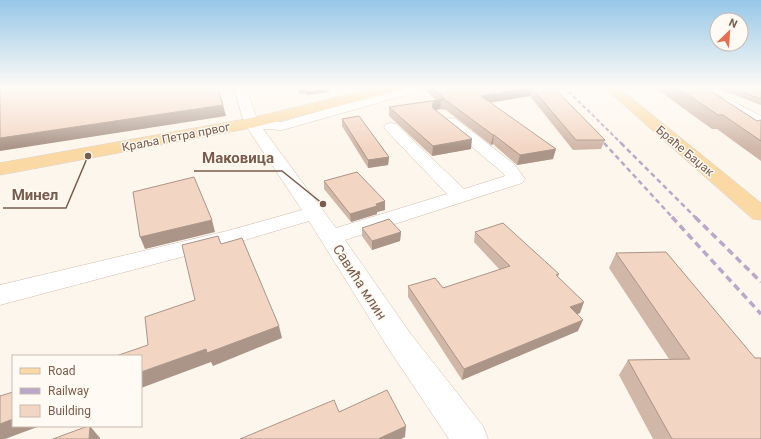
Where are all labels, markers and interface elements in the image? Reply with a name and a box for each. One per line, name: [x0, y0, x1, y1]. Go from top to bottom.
north arrow: [709, 12, 749, 52]
text: N: [727, 16, 739, 31]
street label: Краља Петра првог: [121, 120, 231, 154]
street label: Браће Баџак: [653, 123, 717, 180]
callout: Маковица: [194, 144, 282, 171]
text: Маковица: [202, 149, 274, 167]
callout: Минел: [3, 181, 66, 208]
text: Минел: [12, 186, 58, 204]
street label: Савића млин: [330, 241, 390, 323]
legend: [12, 355, 142, 427]
text: Road: [48, 364, 76, 378]
text: Railway: [48, 384, 89, 398]
text: Building: [48, 404, 91, 418]

